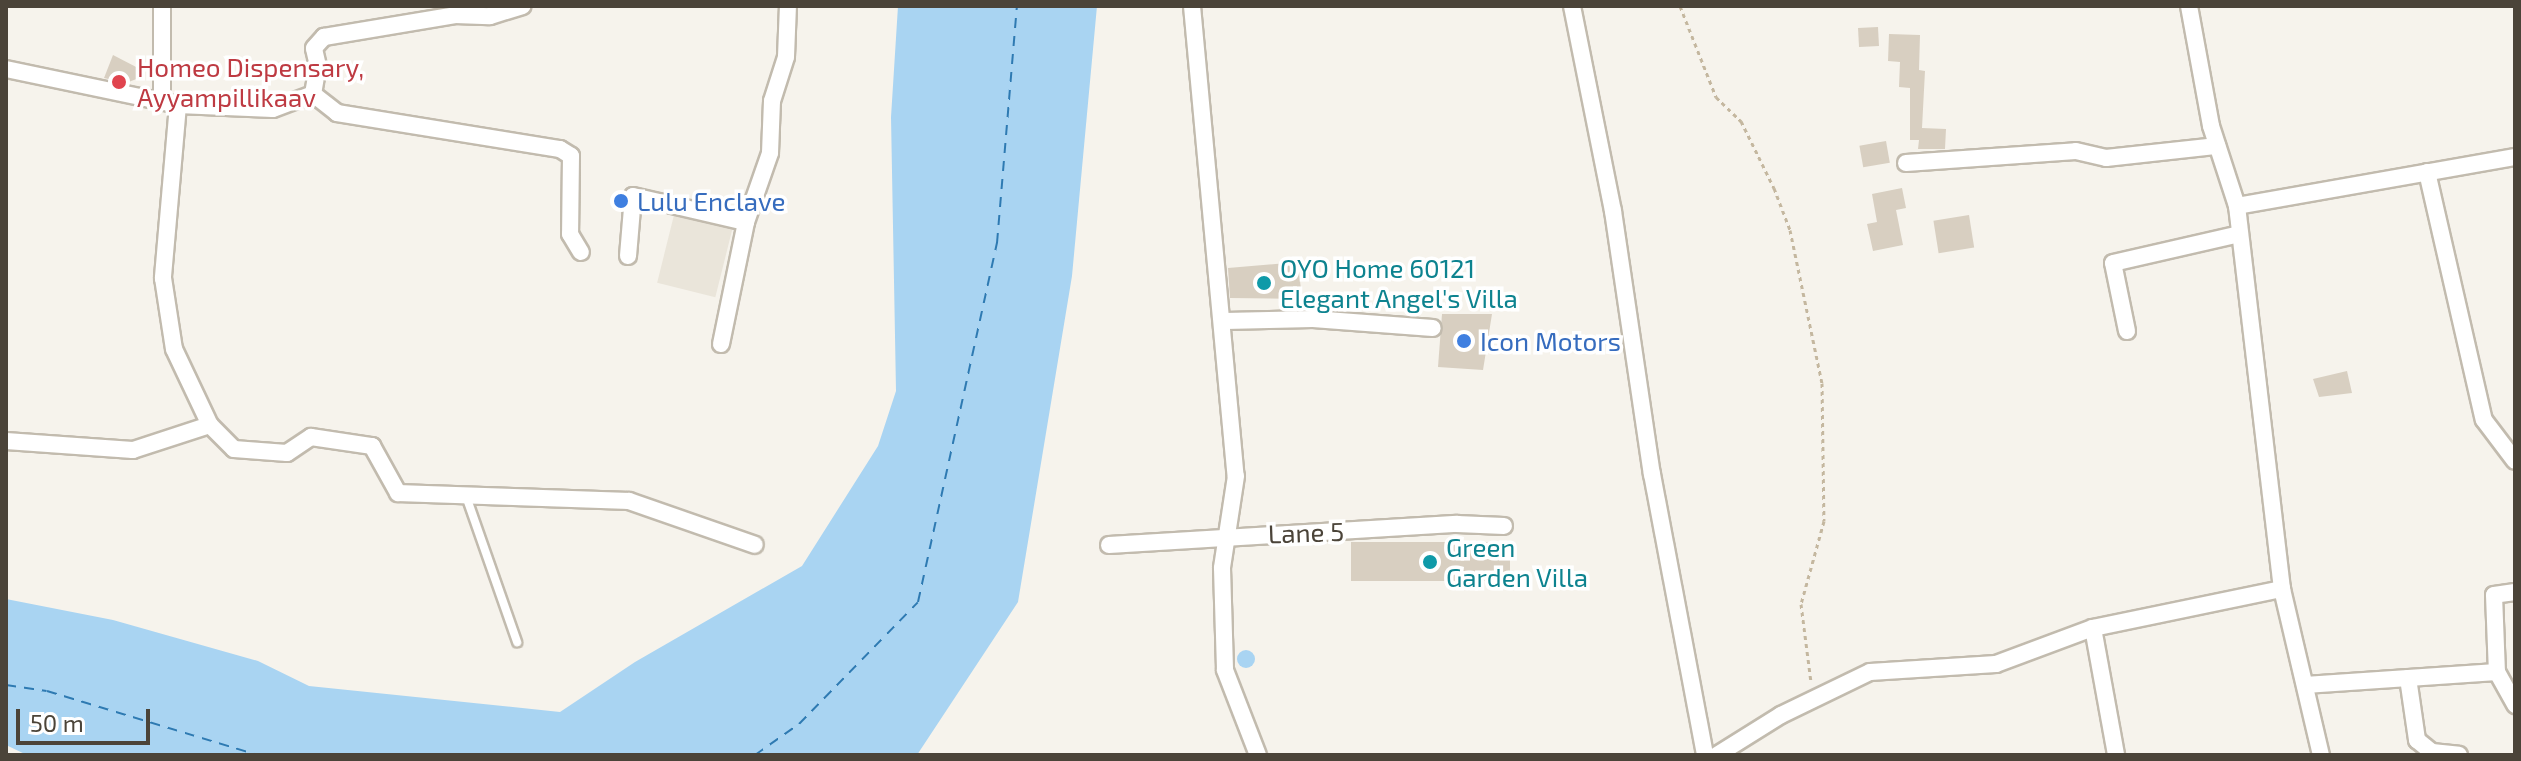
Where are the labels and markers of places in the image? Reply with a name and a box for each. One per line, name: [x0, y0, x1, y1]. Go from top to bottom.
place label: Homeo Dispensary, Ayyampillikaav: [137, 51, 364, 112]
marker: Homeo Dispensary, Ayyampillikaav: [108, 71, 130, 93]
place label: Lulu Enclave: [637, 185, 785, 217]
marker: Lulu Enclave: [612, 192, 630, 210]
place label: OYO Home 60121 Elegant Angel's Villa: [1280, 252, 1519, 314]
marker: OYO Home 60121 Elegant Angel's Villa: [1255, 274, 1273, 292]
place label: Icon Motors: [1480, 325, 1621, 357]
marker: Icon Motors: [1455, 332, 1473, 350]
place label: Green Garden Villa: [1446, 531, 1589, 592]
marker: Green Garden Villa: [1421, 553, 1439, 571]

